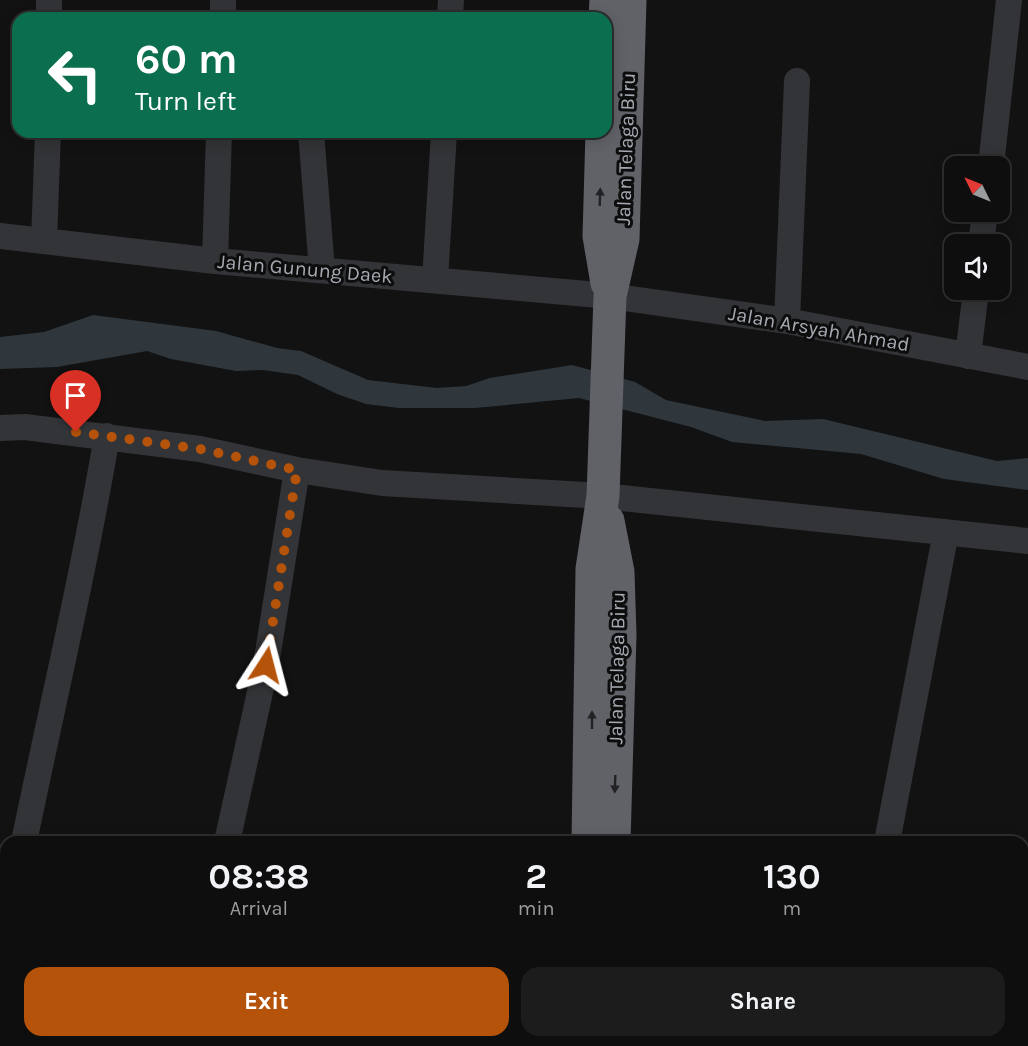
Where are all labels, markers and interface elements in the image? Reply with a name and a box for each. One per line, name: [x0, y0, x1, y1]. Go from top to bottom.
text: 60 m: [135, 34, 238, 84]
icon: left: [36, 36, 114, 114]
street label: Jalan Telaga Biru: [612, 72, 640, 226]
text: Turn left: [135, 85, 236, 117]
north arrow: [944, 156, 1010, 222]
map controls: [944, 156, 1010, 300]
one-way arrow: [595, 187, 605, 206]
button: sound: [944, 234, 1010, 300]
street label: Jalan Gunung Daek: [217, 250, 393, 288]
street label: Jalan Arsyah Ahmad: [727, 302, 911, 356]
pin: [50, 370, 101, 432]
icon: arrive: [59, 379, 92, 412]
street label: Jalan Telaga Biru: [604, 591, 630, 745]
position arrow: [234, 633, 298, 697]
one-way arrow: [587, 711, 597, 730]
one-way arrow: [611, 774, 620, 793]
text: 08:38: [208, 855, 310, 897]
text: 2: [525, 855, 547, 897]
text: 130: [763, 855, 821, 897]
text: Arrival: [230, 897, 288, 920]
text: min: [518, 897, 555, 920]
text: m: [782, 897, 801, 920]
button: Exit: [24, 967, 509, 1036]
button: Share: [521, 967, 1005, 1036]

